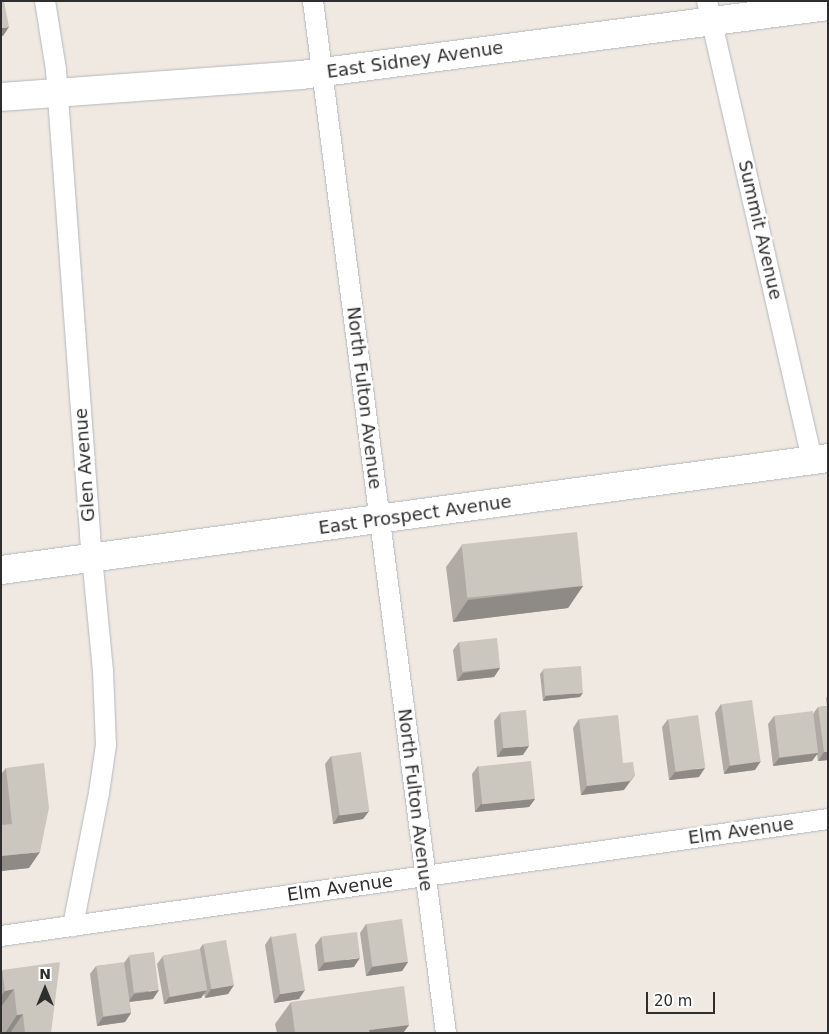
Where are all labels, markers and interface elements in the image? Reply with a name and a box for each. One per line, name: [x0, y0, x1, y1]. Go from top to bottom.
street label: East Sidney Avenue: [325, 37, 505, 83]
street label: Summit Avenue: [733, 158, 787, 302]
street label: North Fulton Avenue: [342, 305, 386, 491]
street label: Glen Avenue: [70, 407, 100, 523]
street label: East Prospect Avenue: [317, 491, 513, 539]
street label: North Fulton Avenue: [393, 707, 437, 893]
street label: Elm Avenue: [687, 813, 795, 849]
street label: Elm Avenue: [286, 870, 394, 906]
north arrow: [20, 964, 70, 1014]
text: N: [39, 966, 51, 982]
scale bar: [649, 982, 718, 1014]
text: 20 m: [654, 992, 692, 1010]

